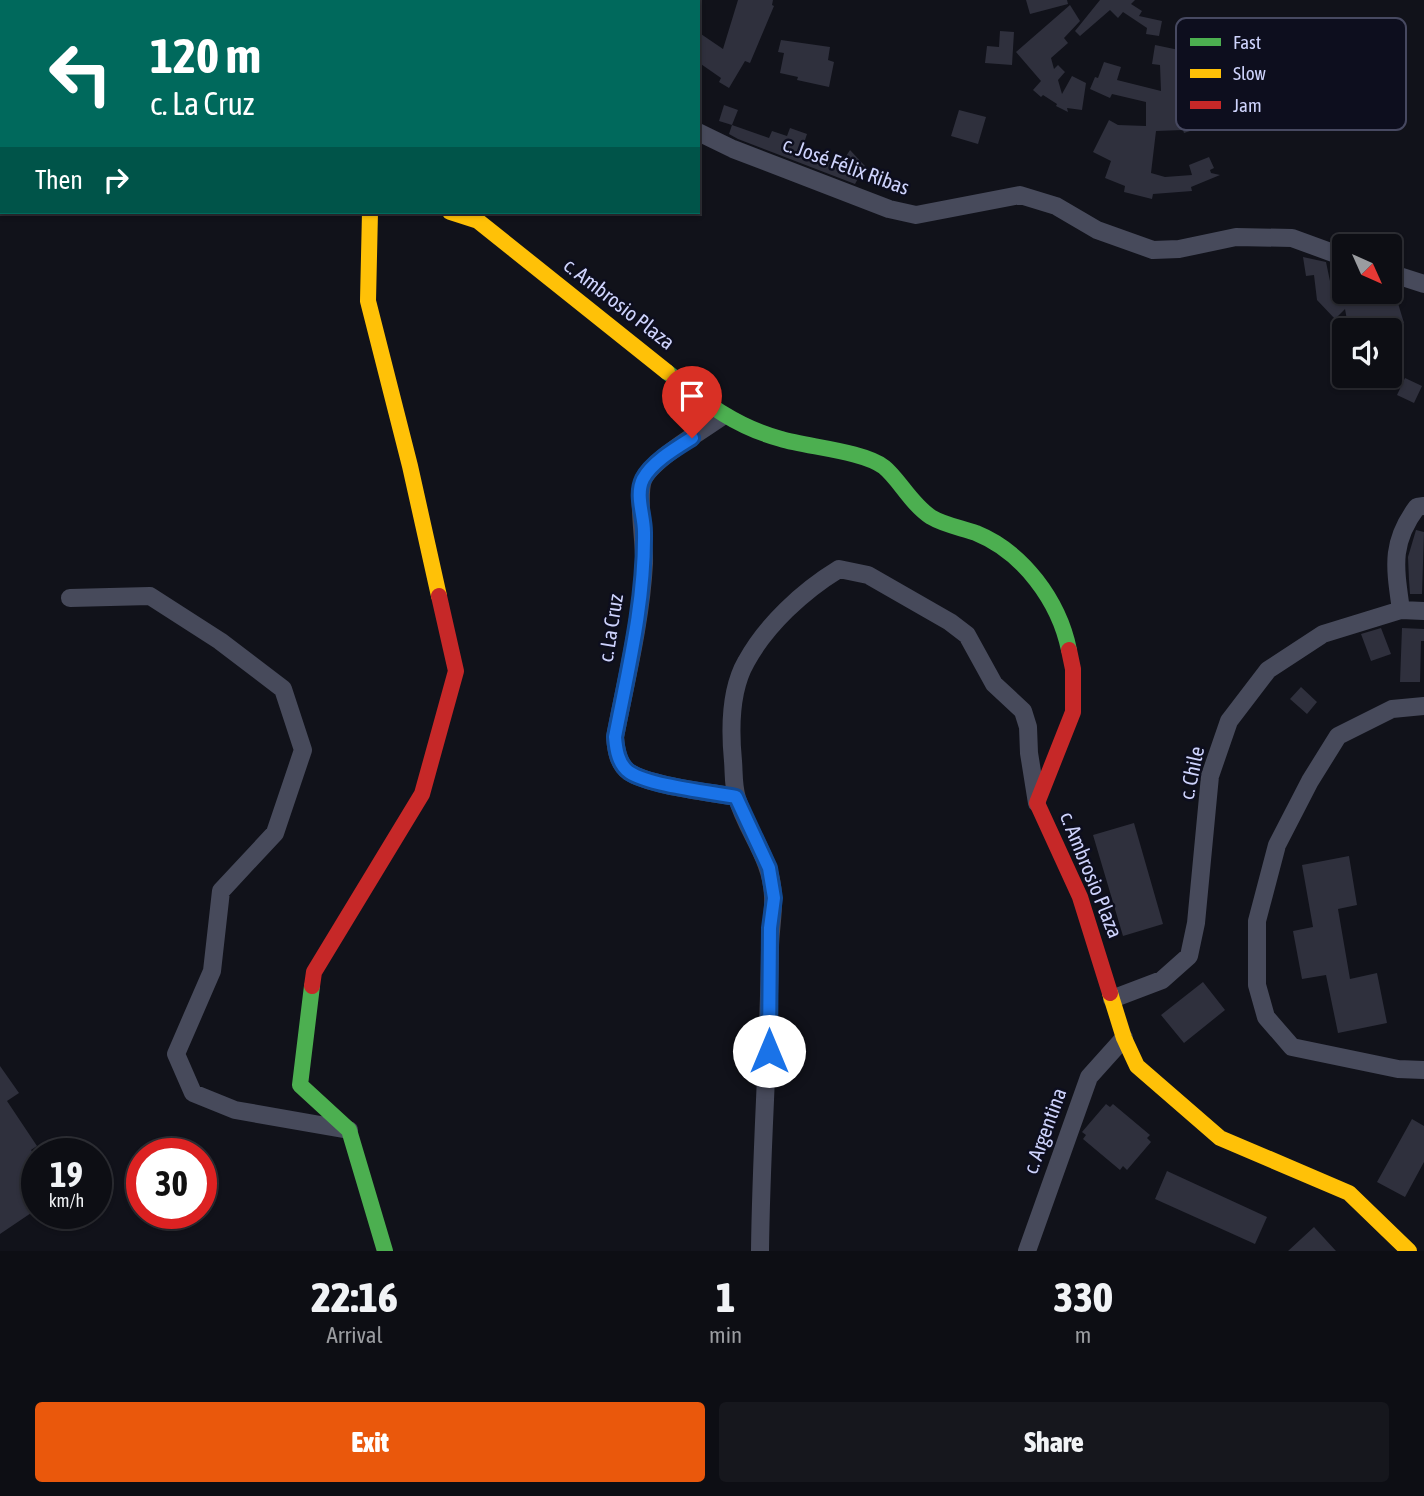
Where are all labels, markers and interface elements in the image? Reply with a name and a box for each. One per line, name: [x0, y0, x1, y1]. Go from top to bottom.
legend: [1176, 18, 1406, 130]
text: 120 m: [150, 27, 261, 83]
icon: left: [35, 28, 126, 119]
text: Fast: [1233, 31, 1261, 53]
text: Slow: [1233, 62, 1267, 84]
text: c. La Cruz: [150, 85, 254, 122]
text: Jam: [1233, 94, 1262, 116]
street label: c. José Félix Ribas: [780, 131, 913, 199]
icon: right: [97, 161, 135, 199]
text: Then: [35, 165, 83, 195]
north arrow: [1332, 234, 1402, 304]
map controls: [1332, 234, 1402, 388]
street label: c. Ambrosio Plaza: [560, 253, 680, 354]
button: sound: [1332, 318, 1402, 388]
pin: [662, 366, 722, 438]
icon: arrive: [673, 377, 711, 415]
street label: c. La Cruz: [593, 592, 627, 664]
street label: c. Chile: [1174, 744, 1208, 802]
street label: c. Ambrosio Plaza: [1056, 808, 1128, 941]
position arrow: [732, 1014, 806, 1088]
street label: c. Argentina: [1017, 1085, 1071, 1177]
speed limit sign: 30: [126, 1138, 217, 1229]
text: 19: [50, 1154, 83, 1194]
text: km/h: [49, 1190, 84, 1211]
text: 22:16: [311, 1273, 398, 1321]
text: 1: [716, 1273, 735, 1321]
text: 330: [1053, 1273, 1113, 1321]
text: Arrival: [326, 1322, 383, 1348]
text: min: [709, 1322, 742, 1348]
text: m: [1075, 1322, 1091, 1348]
button: Exit: [35, 1402, 705, 1482]
button: Share: [719, 1402, 1389, 1482]

